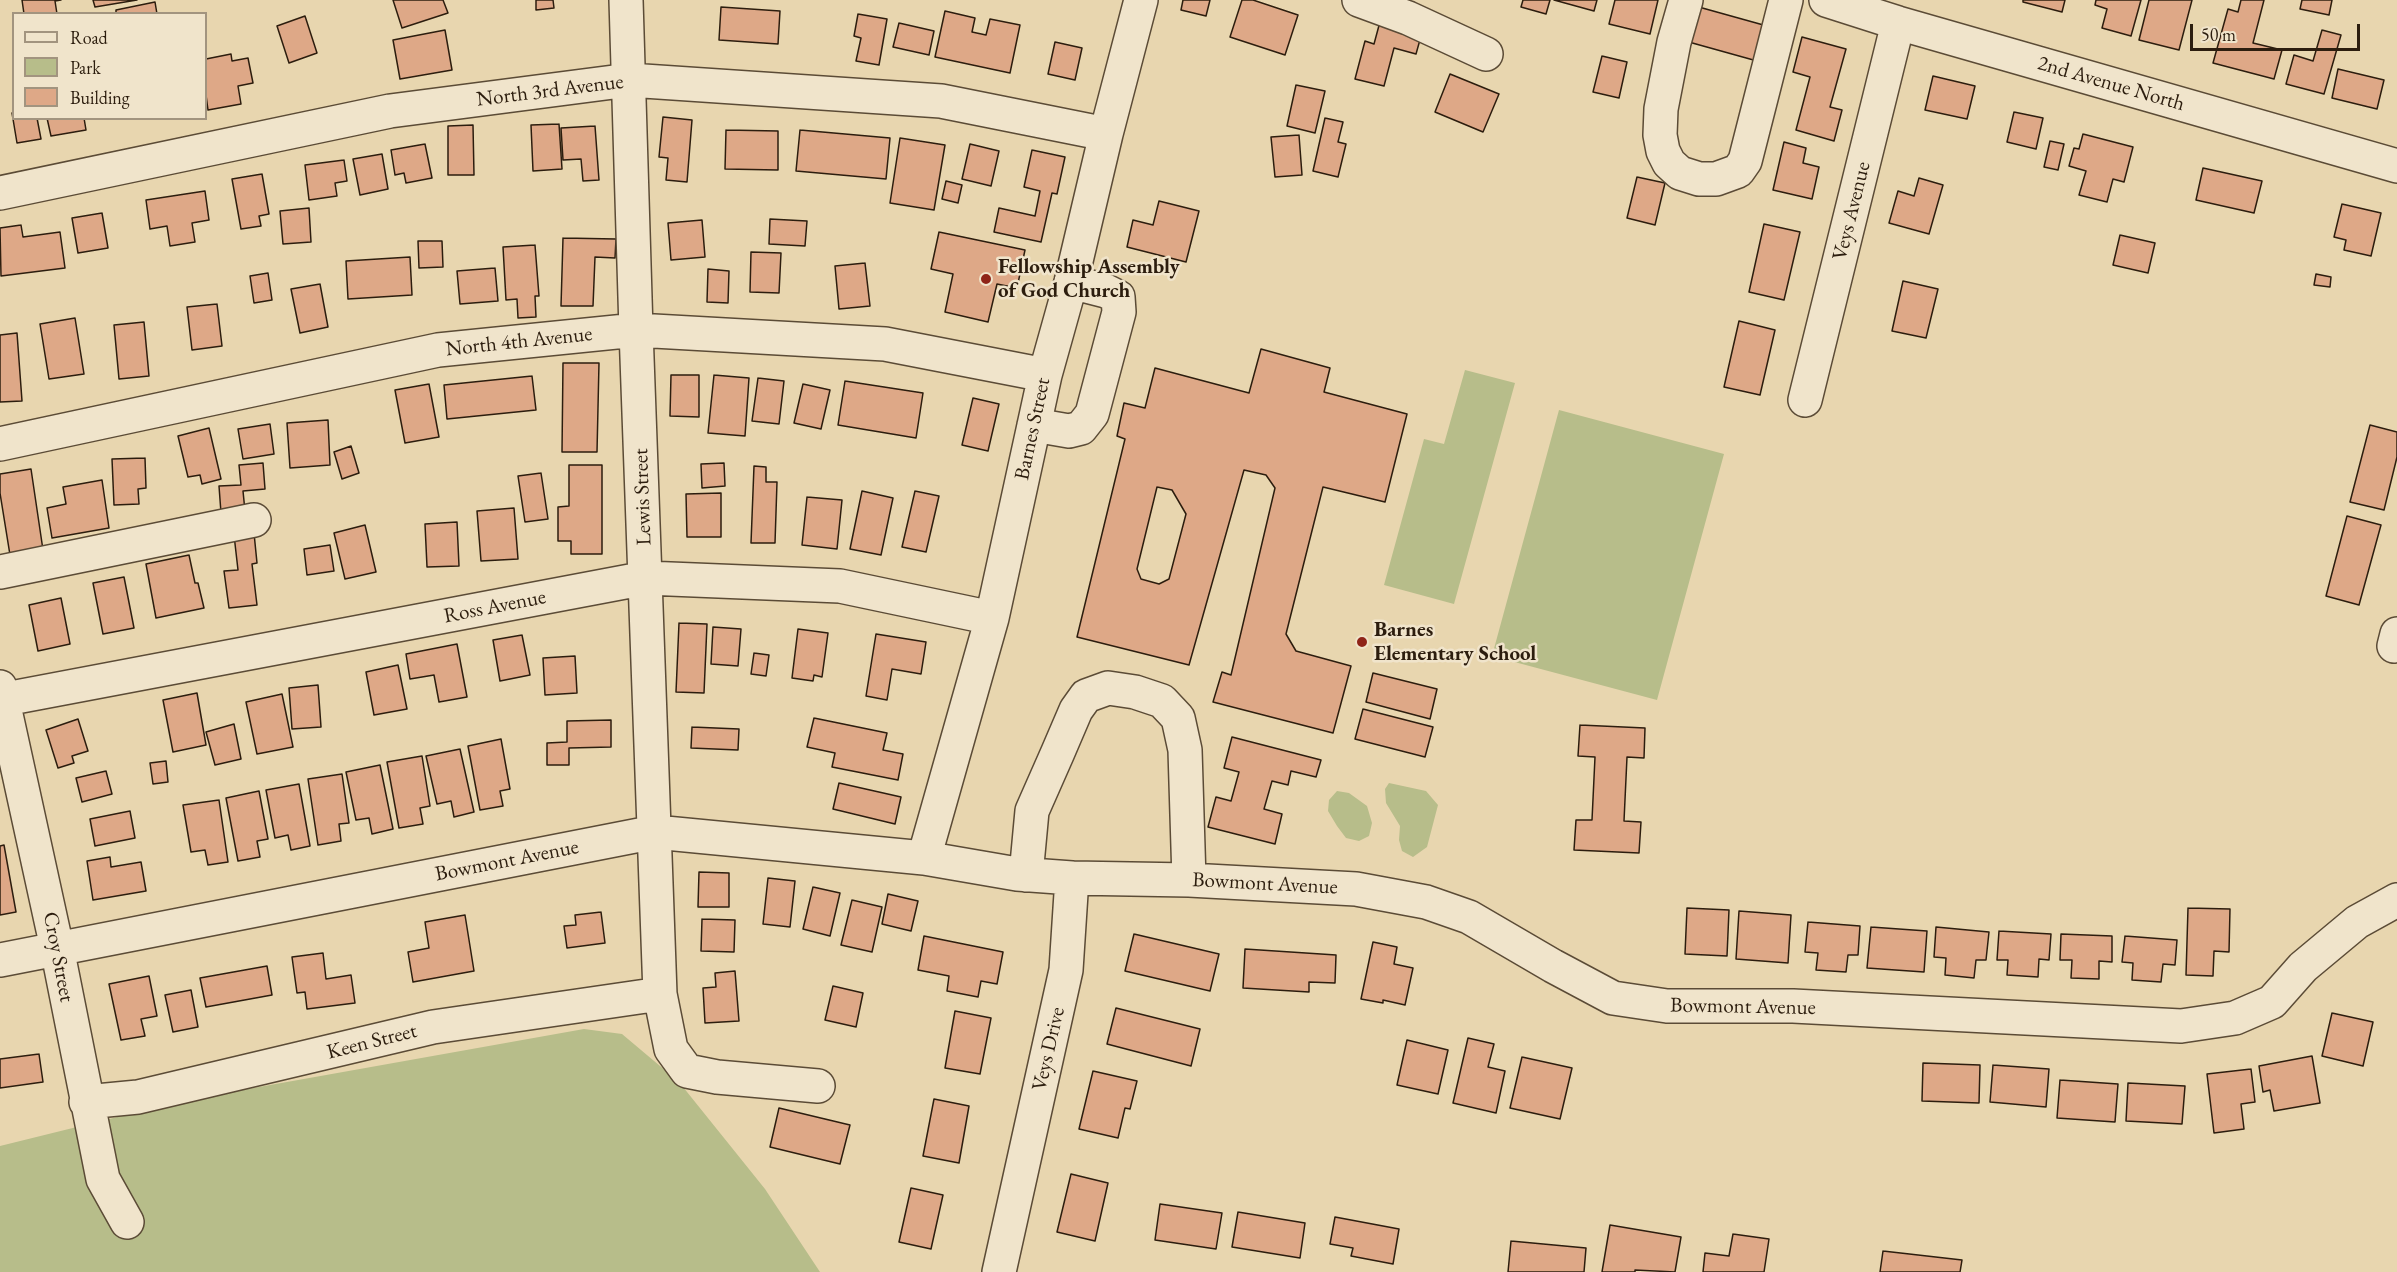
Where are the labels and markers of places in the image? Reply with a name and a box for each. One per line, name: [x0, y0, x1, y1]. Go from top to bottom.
place label: Fellowship Assembly of God Church: [998, 254, 1180, 304]
marker: Fellowship Assembly of God Church: [979, 272, 993, 286]
place label: Barnes Elementary School: [1374, 617, 1536, 667]
marker: Barnes Elementary School: [1355, 635, 1369, 649]

